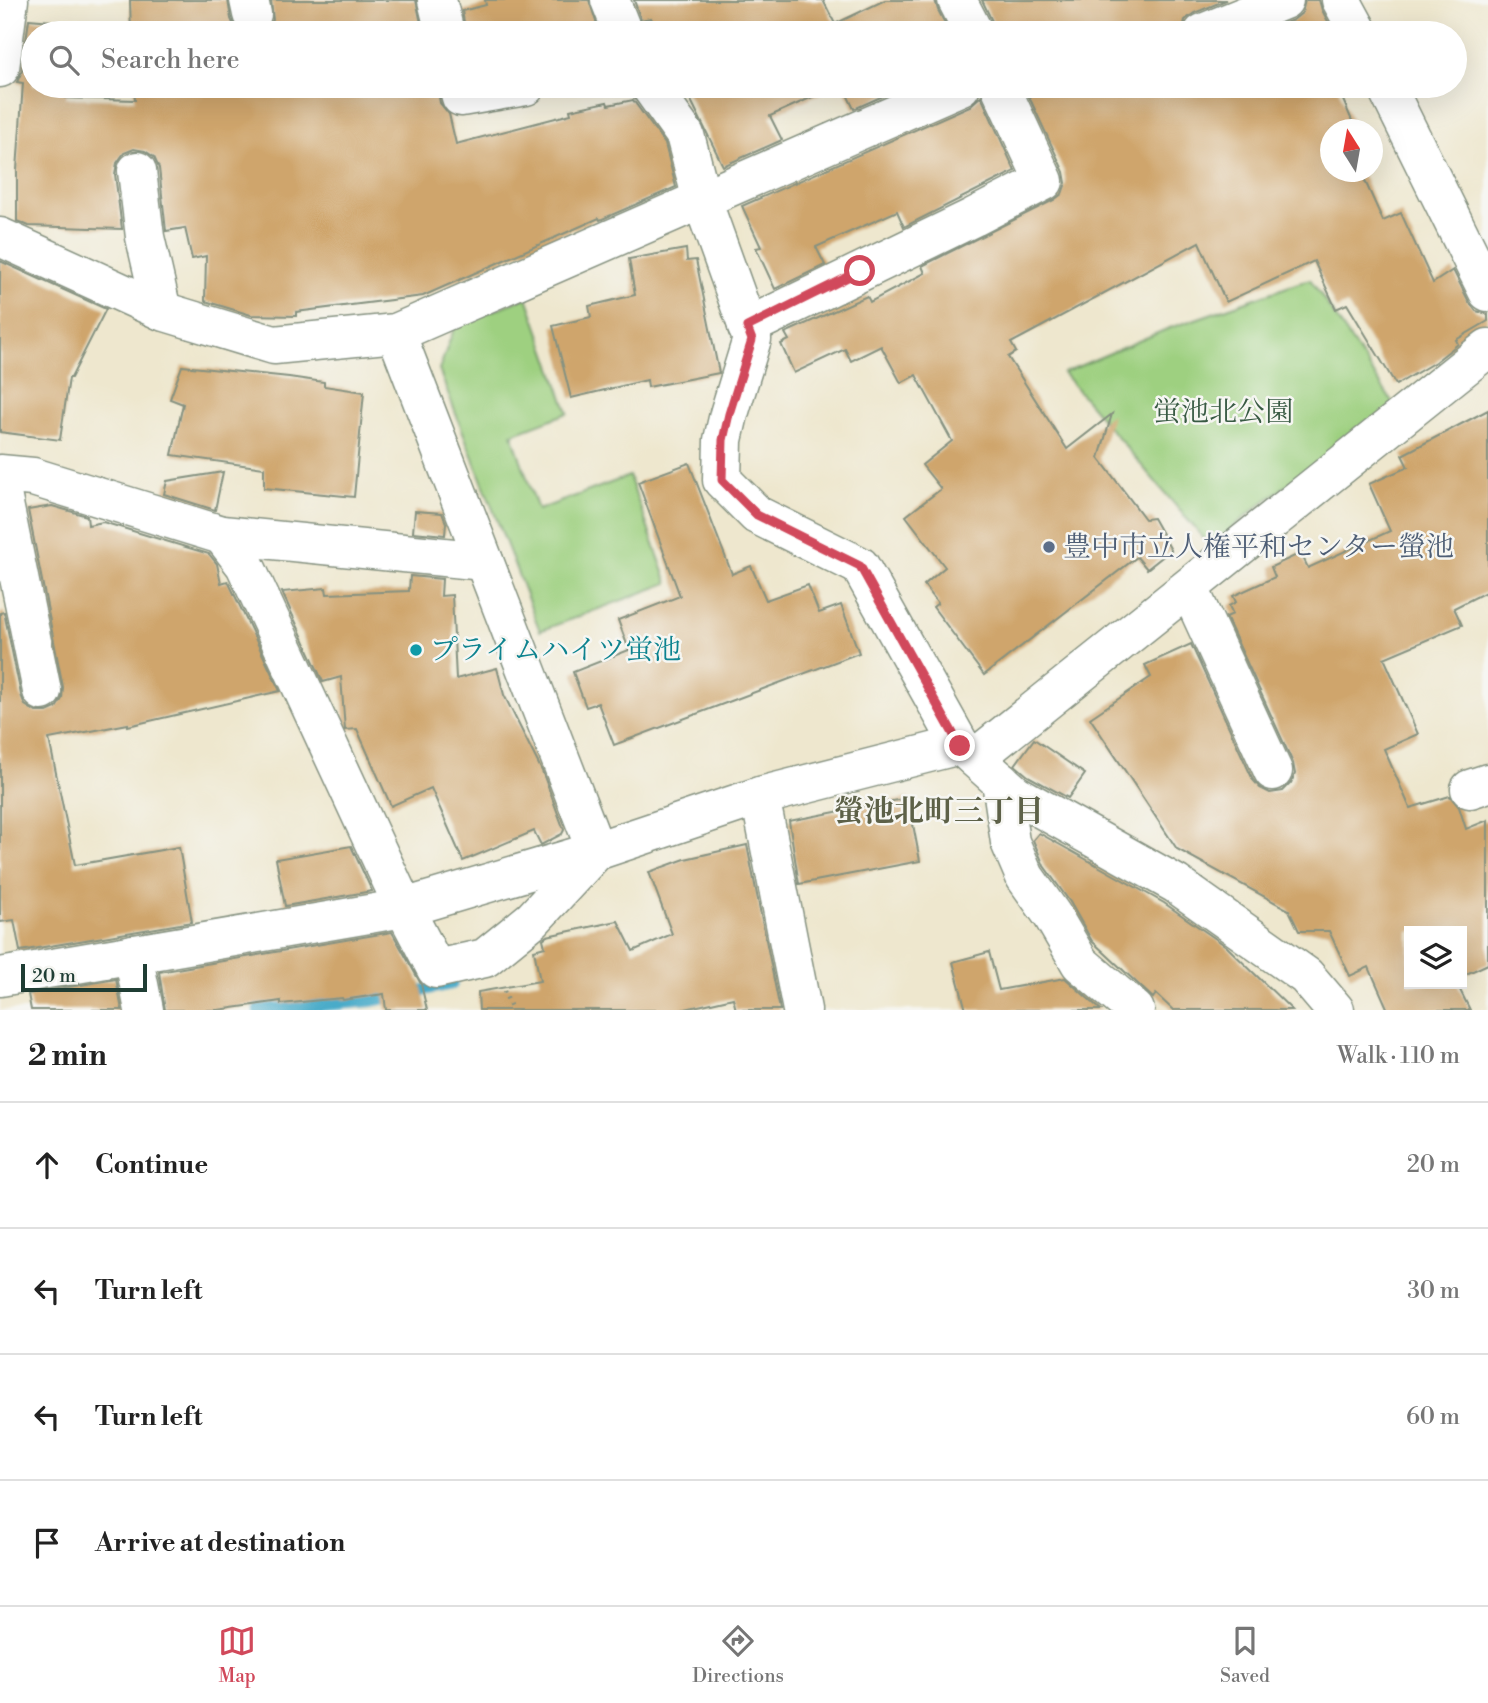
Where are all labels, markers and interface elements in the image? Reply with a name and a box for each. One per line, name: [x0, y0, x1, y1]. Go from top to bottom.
search box: [21, 21, 1467, 98]
icon: search: [45, 41, 83, 79]
text: Search here: [101, 44, 240, 76]
north arrow: [1320, 119, 1383, 182]
route start: [844, 255, 875, 286]
park label: 蛍池北公園: [1153, 395, 1293, 430]
place label: 豊中市立人権平和センター螢池: [1063, 530, 1454, 565]
marker: 豊中市立人権平和センター螢池: [1041, 539, 1057, 555]
place label: プライムハイツ蛍池: [430, 633, 681, 668]
marker: プライムハイツ蛍池: [408, 642, 424, 658]
route end: [944, 730, 975, 761]
district label: 螢池北町三丁目: [834, 793, 1044, 831]
map controls: [1404, 926, 1467, 989]
button: layers: [1404, 926, 1467, 989]
scale bar: [21, 961, 147, 993]
text: 20 m: [32, 964, 76, 988]
text: 2 min: [28, 1037, 107, 1075]
text: Walk · 110 m: [1337, 1042, 1460, 1070]
icon: ahead: [28, 1146, 66, 1184]
text: Continue: [95, 1149, 208, 1181]
text: 20 m: [1407, 1151, 1460, 1179]
icon: left: [28, 1272, 66, 1310]
text: Turn left: [95, 1275, 203, 1307]
text: 30 m: [1407, 1277, 1460, 1305]
icon: left: [28, 1398, 66, 1436]
text: Turn left: [95, 1401, 203, 1433]
text: 60 m: [1406, 1403, 1460, 1431]
icon: arrive: [28, 1524, 66, 1562]
text: Arrive at destination: [95, 1527, 345, 1559]
tab: Map: [218, 1622, 256, 1688]
tab: Directions: [692, 1622, 784, 1688]
tab: Saved: [1220, 1622, 1270, 1688]

